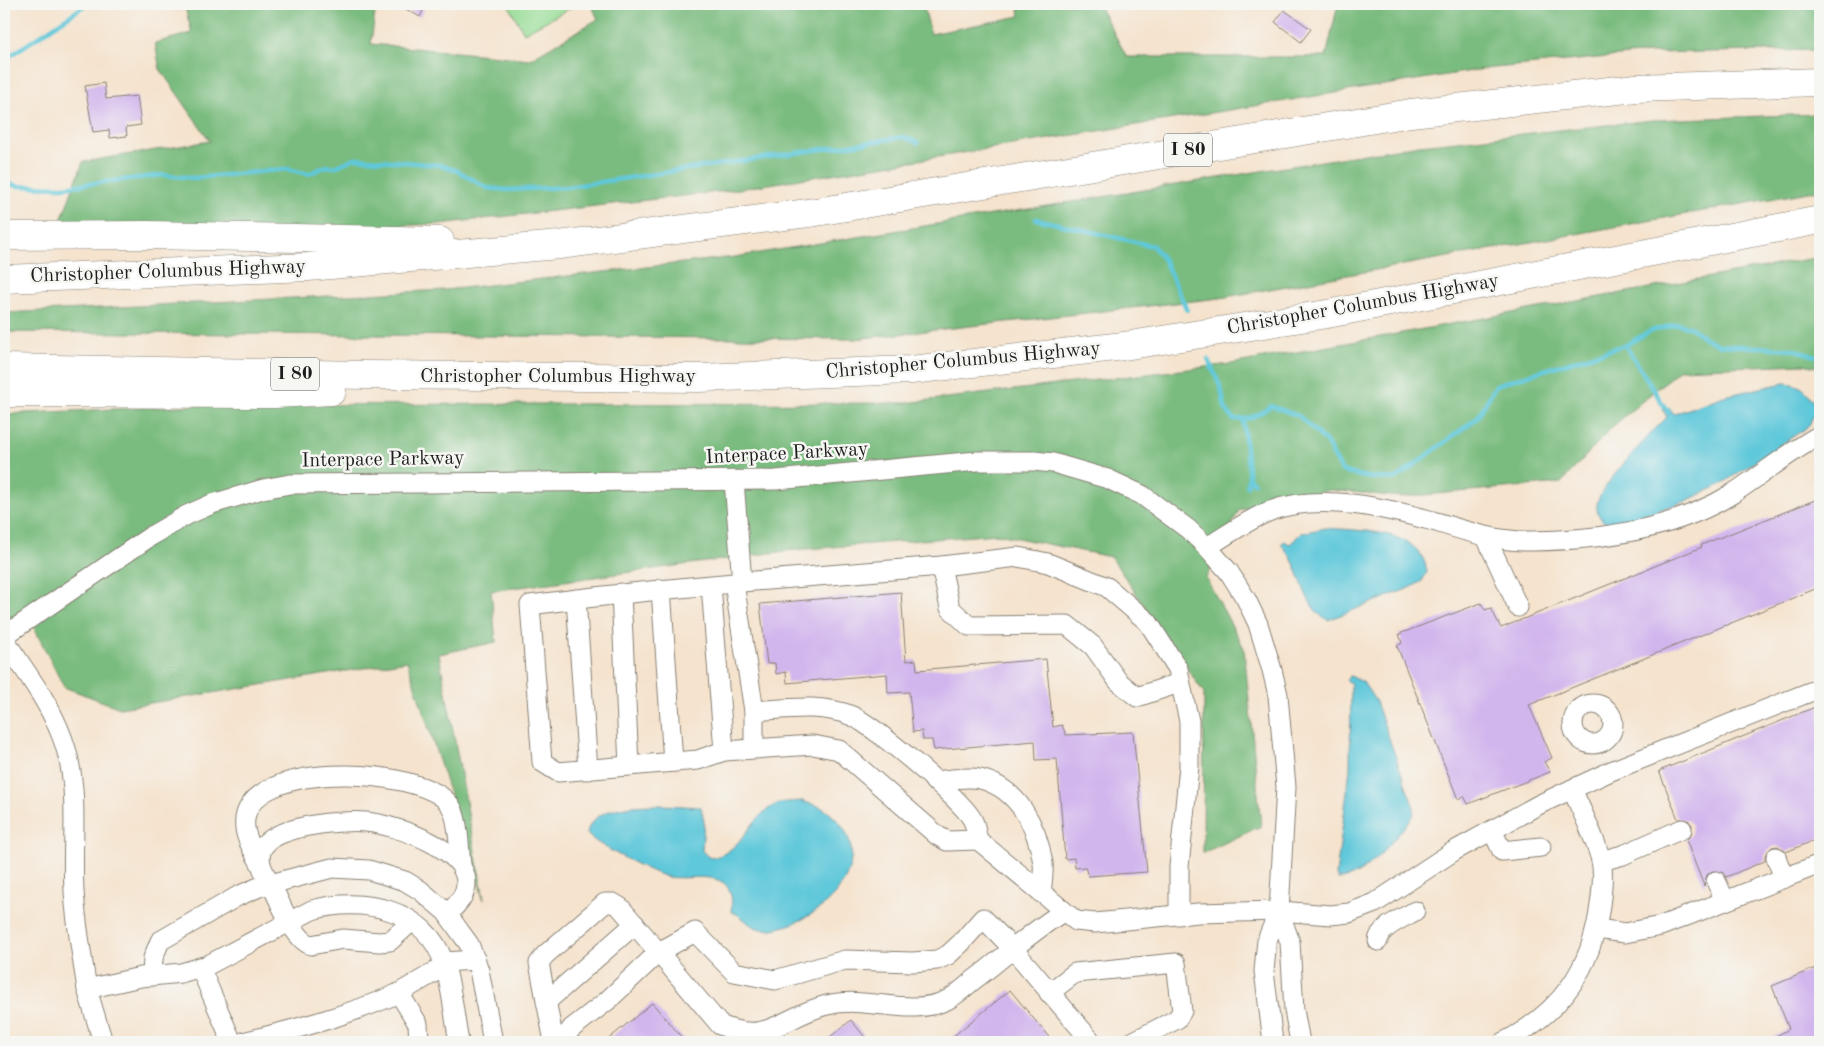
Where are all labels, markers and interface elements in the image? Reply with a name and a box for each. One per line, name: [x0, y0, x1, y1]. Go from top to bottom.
road number: I 80: [1164, 134, 1212, 166]
street label: Christopher Columbus Highway: [30, 257, 307, 287]
street label: Christopher Columbus Highway: [1225, 271, 1501, 339]
street label: Christopher Columbus Highway: [825, 339, 1102, 383]
road number: I 80: [271, 358, 319, 390]
street label: Christopher Columbus Highway: [420, 367, 696, 387]
street label: Interpace Parkway: [705, 440, 869, 468]
street label: Interpace Parkway: [301, 449, 465, 471]

